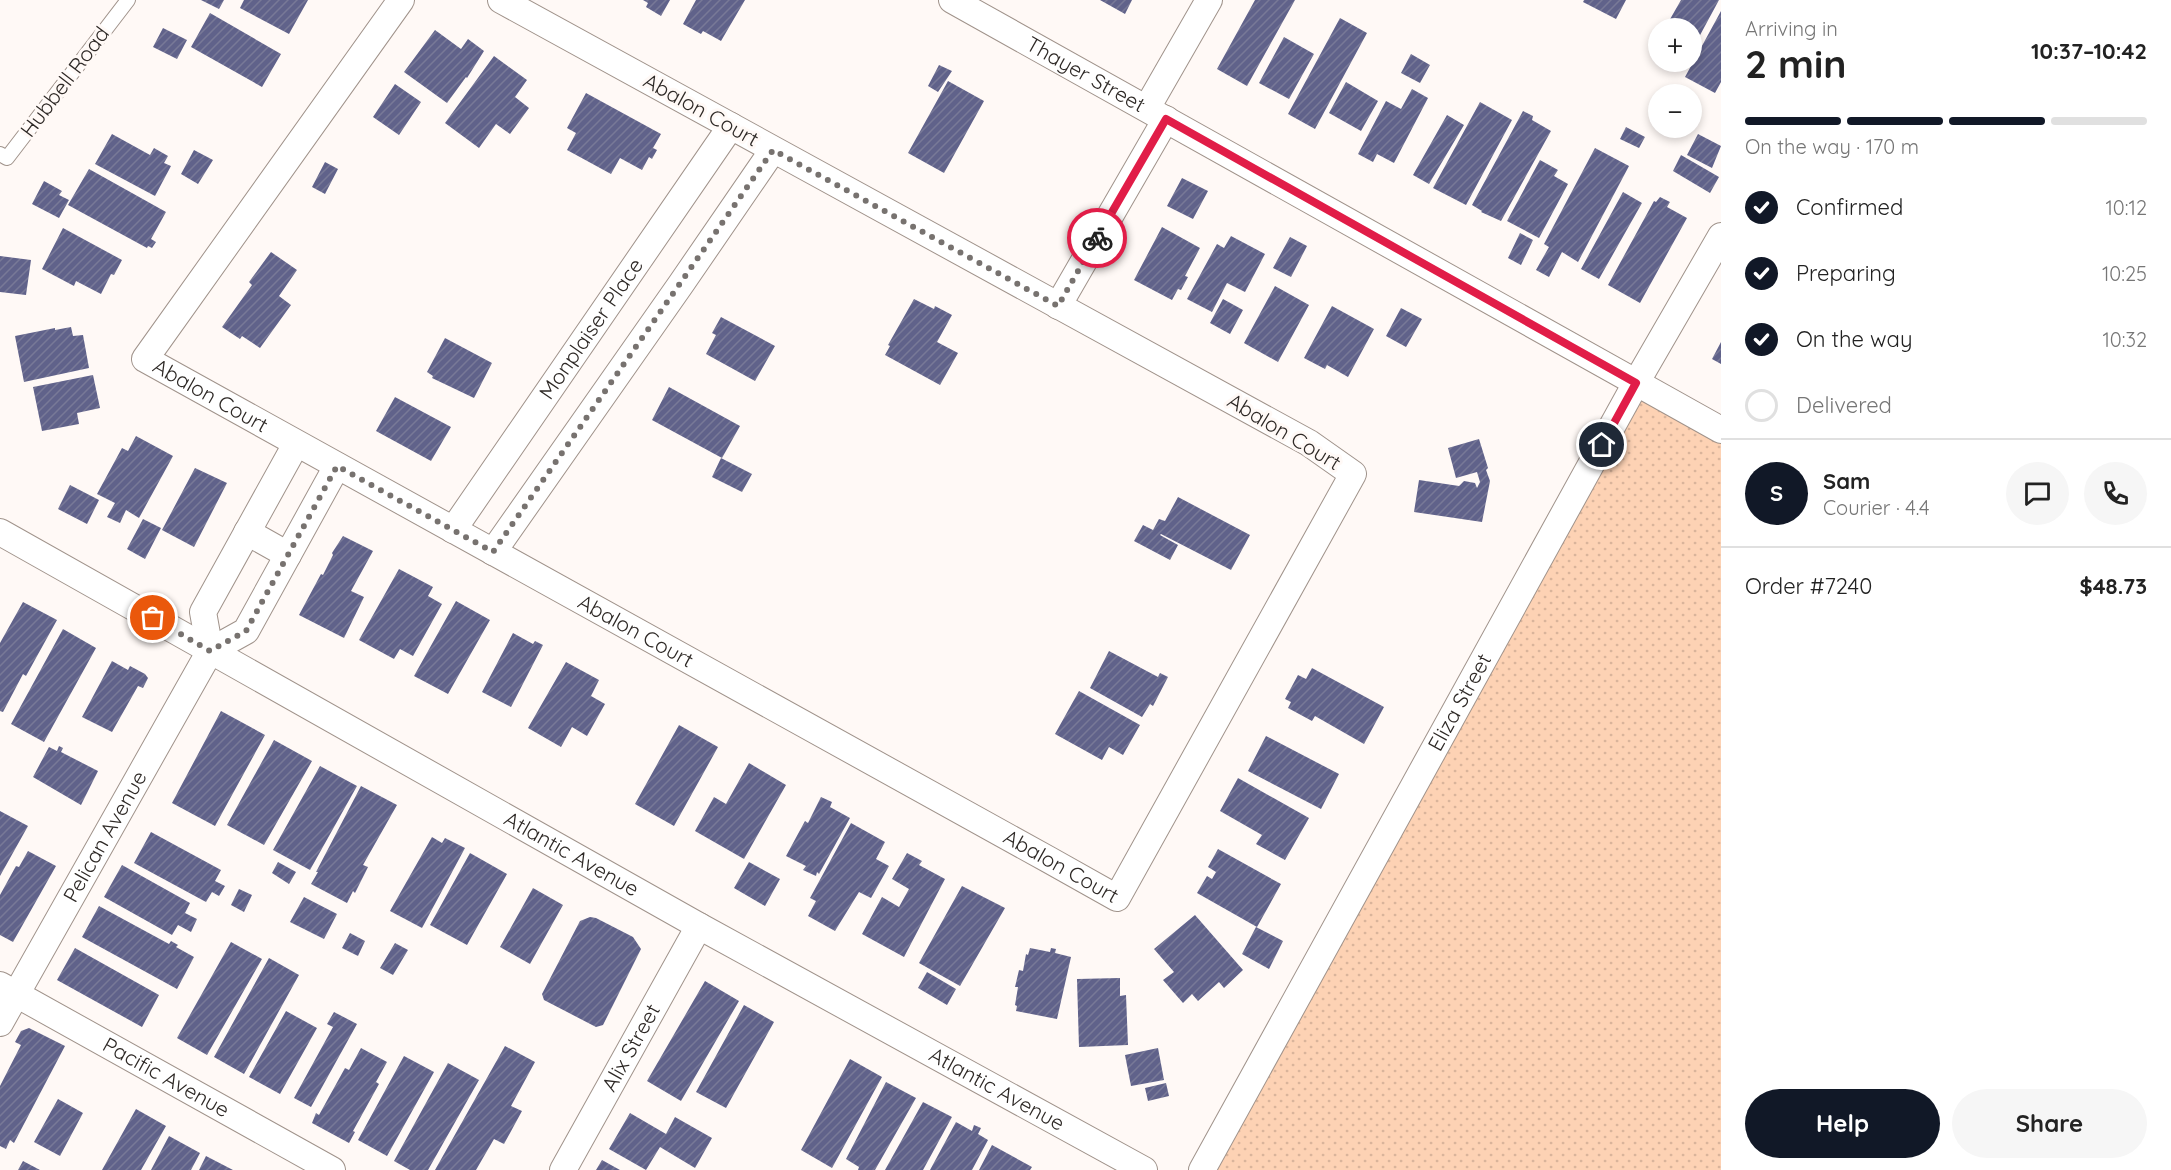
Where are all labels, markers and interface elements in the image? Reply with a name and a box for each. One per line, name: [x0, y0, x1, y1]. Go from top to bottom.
text: Arriving in: [1745, 16, 1838, 41]
map controls: [1648, 18, 1702, 138]
button: +: [1648, 18, 1702, 72]
street label: Hubbell Road: [14, 21, 114, 142]
street label: Thayer Street: [1022, 30, 1150, 117]
text: 10:37–10:42: [2031, 37, 2147, 65]
text: 2 min: [1745, 39, 1847, 88]
street label: Abalon Court: [639, 67, 764, 151]
button: −: [1648, 84, 1702, 138]
text: On the way · 170 m: [1745, 134, 1919, 159]
icon: check: [1745, 191, 1778, 224]
text: Confirmed: [1796, 193, 1903, 221]
text: 10:12: [2105, 195, 2147, 220]
courier: [1067, 208, 1127, 268]
icon: bike: [1081, 222, 1114, 255]
street label: Monplaiser Place: [533, 253, 648, 404]
icon: check: [1745, 257, 1778, 290]
text: Preparing: [1796, 259, 1896, 287]
text: 10:25: [2102, 261, 2147, 286]
icon: check: [1745, 323, 1778, 356]
text: On the way: [1796, 325, 1912, 353]
text: 10:32: [2102, 327, 2147, 352]
street label: Abalon Court: [149, 352, 273, 438]
street label: Abalon Court: [1223, 387, 1346, 475]
text: Delivered: [1796, 391, 1892, 419]
pin: [1576, 419, 1627, 470]
icon: home: [1585, 428, 1618, 461]
button: chat: [2006, 462, 2069, 525]
button: phone: [2084, 462, 2147, 525]
text: Sam: [1823, 467, 1870, 495]
text: S: [1770, 479, 1783, 507]
text: Courier · 4.4: [1823, 495, 1929, 520]
text: Order #7240: [1745, 572, 1872, 600]
text: $48.73: [2080, 572, 2147, 600]
street label: Abalon Court: [574, 588, 698, 673]
pin: [127, 592, 178, 643]
icon: bag: [136, 601, 169, 634]
street label: Eliza Street: [1422, 649, 1496, 755]
street label: Pelican Avenue: [57, 766, 152, 907]
street label: Atlantic Avenue: [500, 805, 644, 902]
street label: Abalon Court: [999, 823, 1123, 908]
street label: Alix Street: [595, 999, 665, 1096]
street label: Pacific Avenue: [99, 1031, 234, 1122]
street label: Atlantic Avenue: [925, 1041, 1069, 1136]
button: Help: [1745, 1089, 1940, 1158]
button: Share: [1952, 1089, 2147, 1158]

